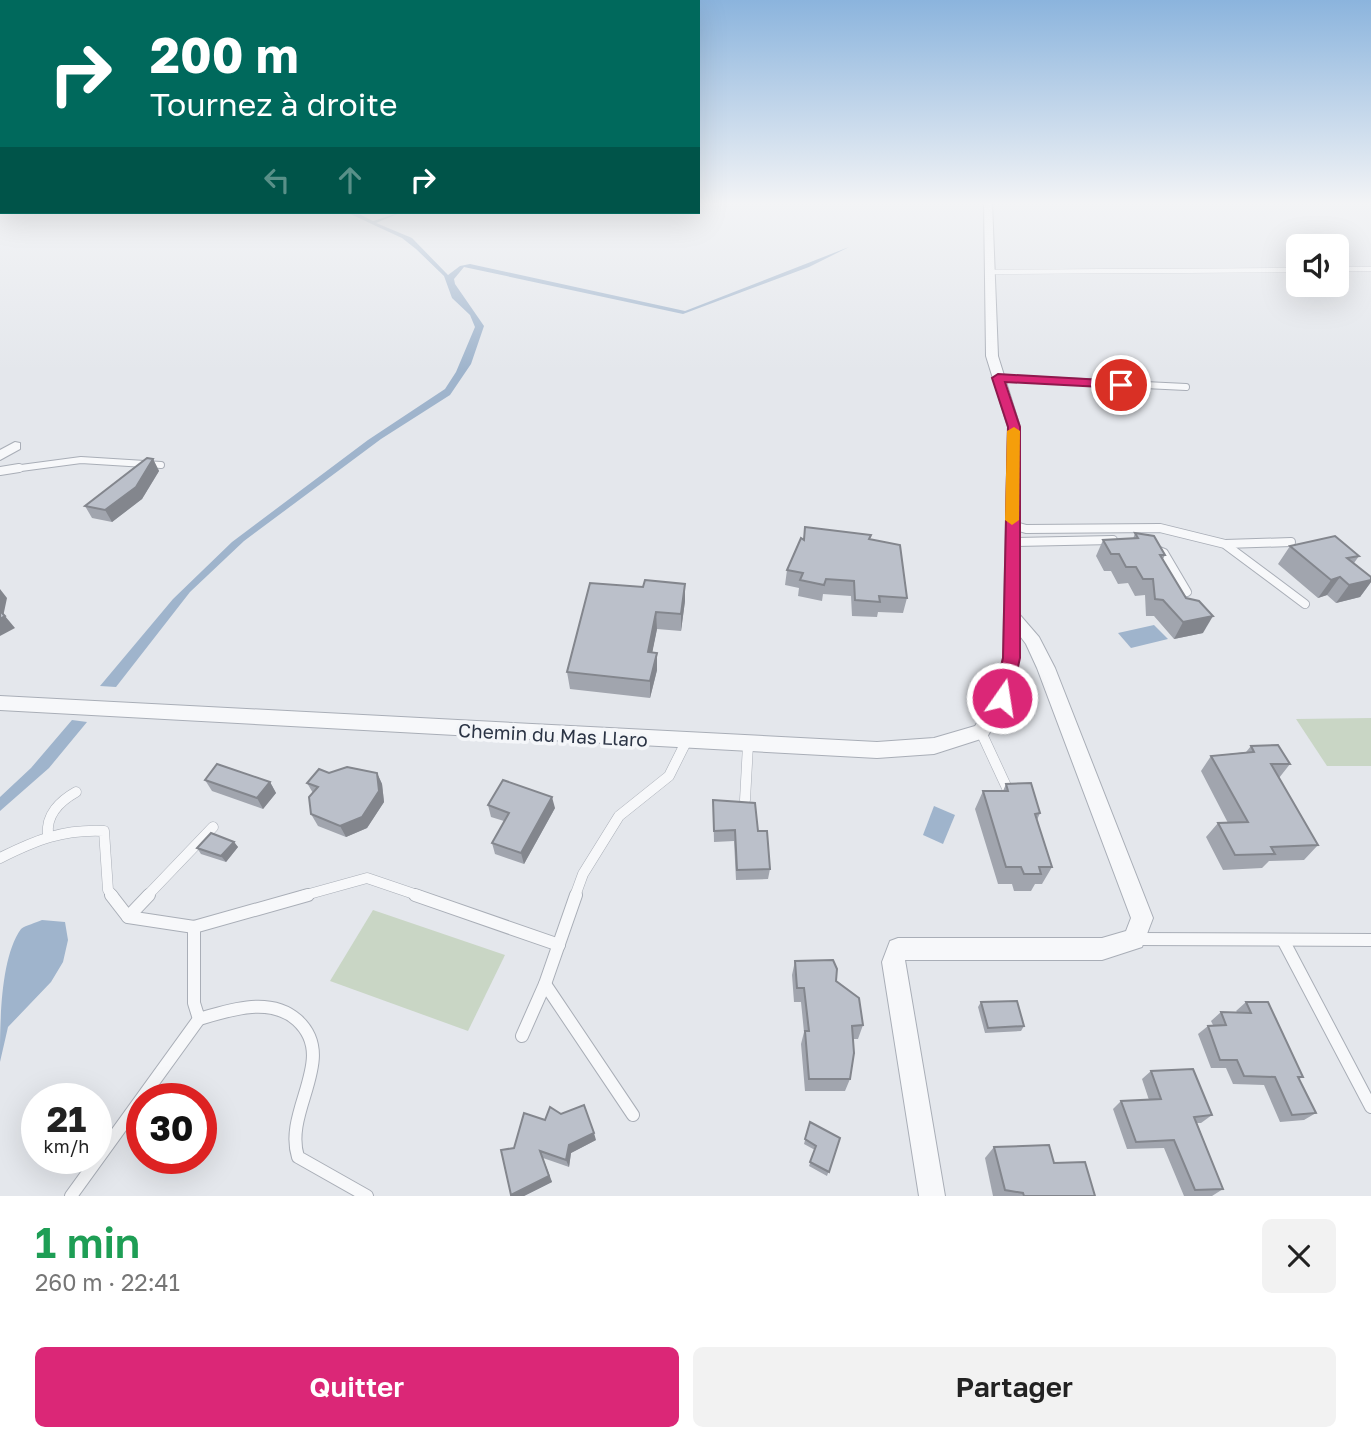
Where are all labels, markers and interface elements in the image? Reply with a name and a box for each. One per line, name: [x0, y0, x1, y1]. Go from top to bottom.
text: 200 m: [150, 25, 299, 84]
icon: right: [35, 28, 126, 119]
text: Tournez à droite: [150, 85, 398, 123]
icon: left: [258, 161, 296, 199]
icon: ahead: [331, 161, 369, 199]
icon: right: [404, 161, 442, 199]
map controls: [1286, 234, 1349, 297]
button: sound: [1286, 234, 1349, 297]
pin: [1091, 355, 1151, 415]
icon: arrive: [1102, 366, 1140, 404]
position arrow: [965, 661, 1039, 735]
street label: Chemin du Mas Llaro: [458, 718, 648, 751]
speed limit sign: 30: [126, 1083, 217, 1174]
text: 21: [47, 1098, 86, 1140]
text: km/h: [44, 1135, 89, 1157]
text: 1 min: [35, 1217, 140, 1267]
button: close: [1262, 1219, 1336, 1293]
text: 260 m · 22:41: [35, 1268, 180, 1296]
button: Quitter: [35, 1347, 679, 1427]
button: Partager: [693, 1347, 1336, 1427]

